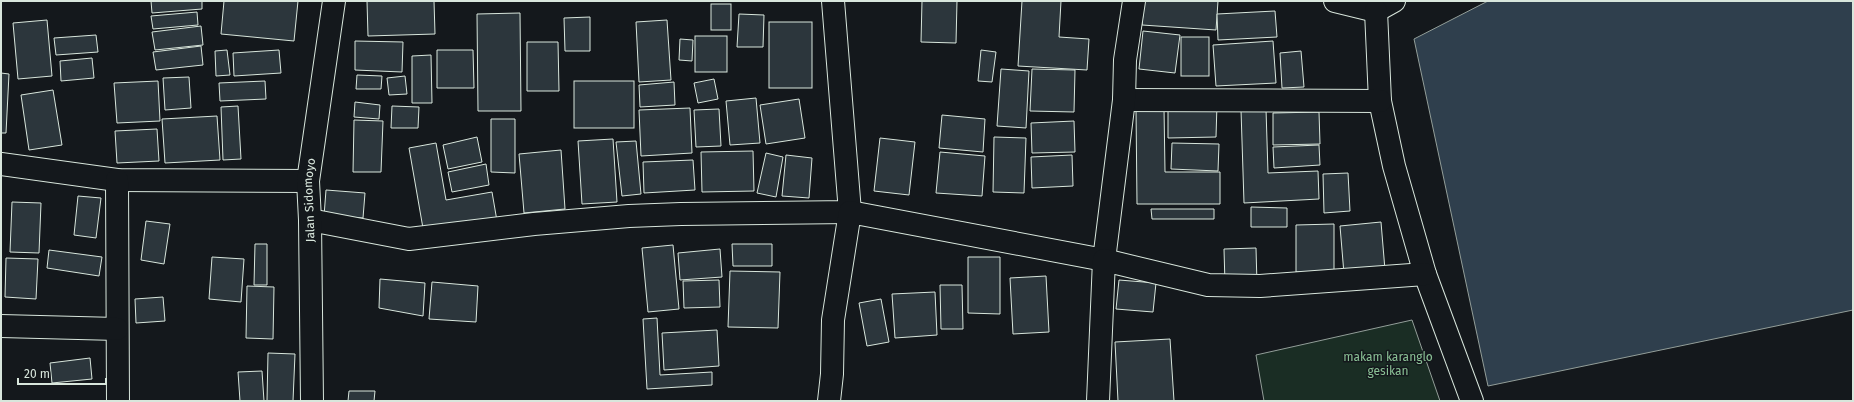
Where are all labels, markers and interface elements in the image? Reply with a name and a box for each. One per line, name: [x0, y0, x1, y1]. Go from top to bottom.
street label: Jalan Sidomoyo: [301, 157, 318, 242]
park label: makam karanglo gesikan: [1343, 350, 1433, 378]
scale bar: [18, 360, 106, 386]
text: 20 m: [24, 367, 50, 381]

